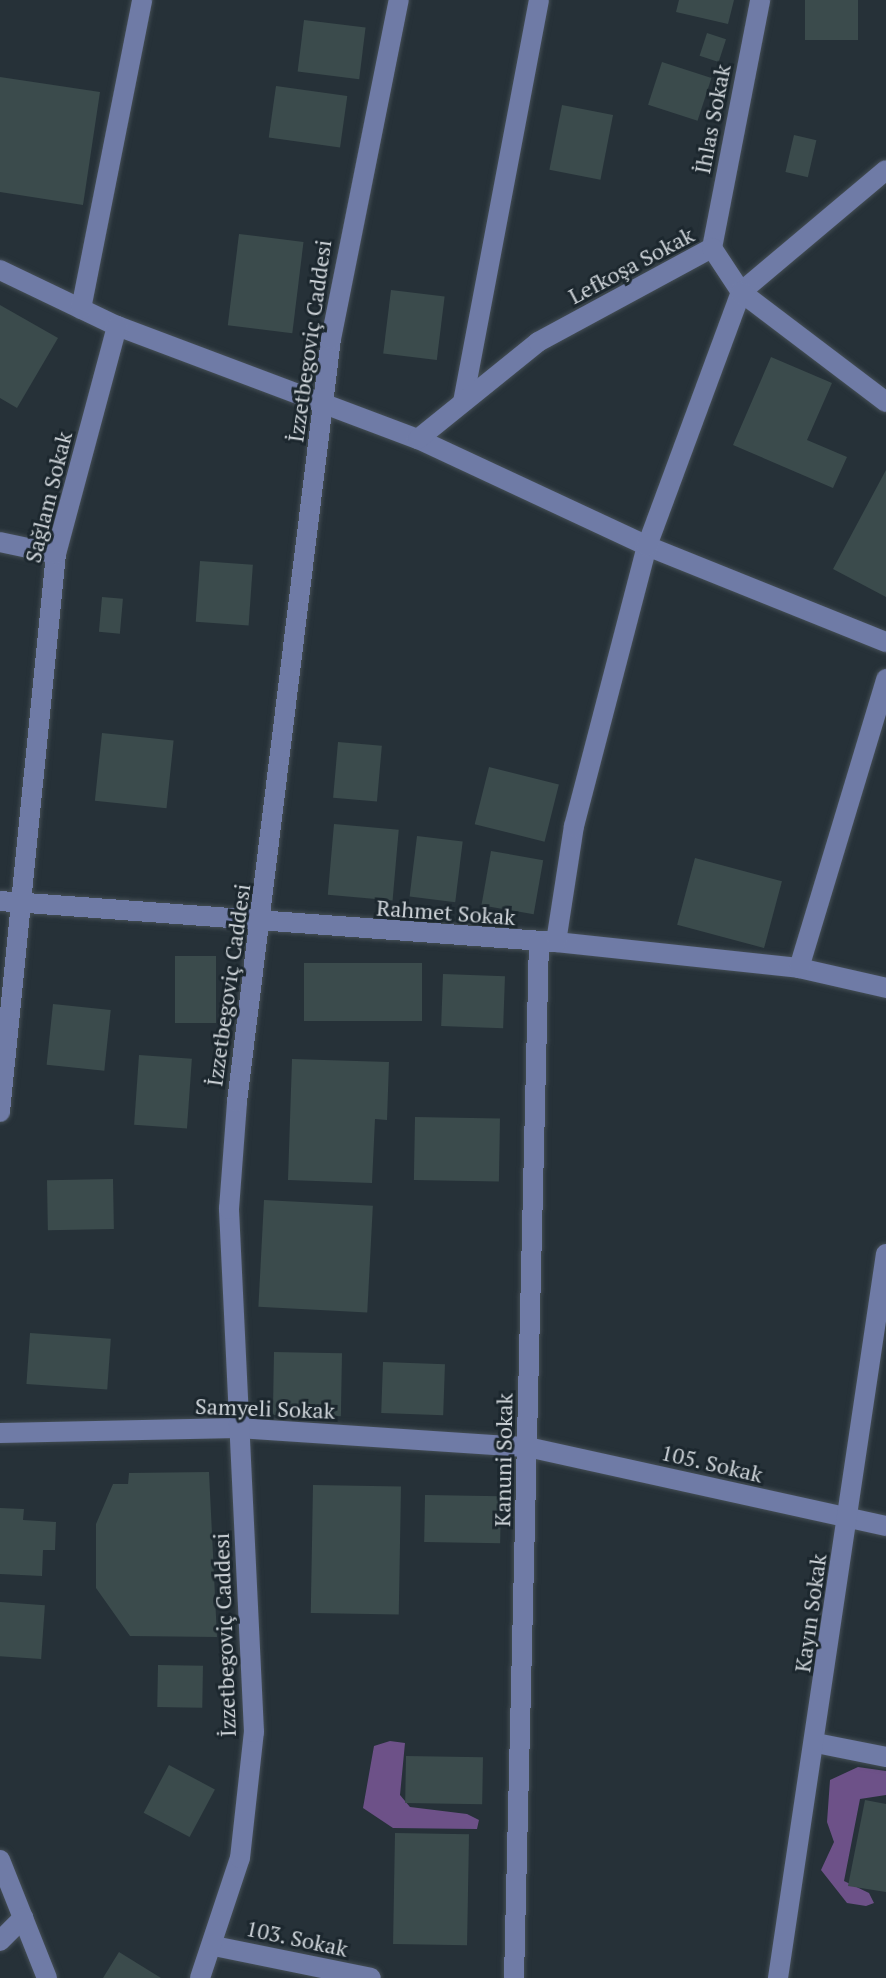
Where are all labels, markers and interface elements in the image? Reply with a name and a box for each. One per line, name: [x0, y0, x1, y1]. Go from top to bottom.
street label: İhlas Sokak: [688, 62, 736, 176]
street label: Lefkoşa Sokak: [564, 221, 698, 309]
street label: İzzetbegoviç Caddesi: [282, 238, 336, 444]
street label: Sağlam Sokak: [19, 429, 77, 565]
street label: İzzetbegoviç Caddesi: [201, 882, 255, 1088]
street label: Rahmet Sokak: [376, 894, 516, 930]
street label: Samyeli Sokak: [195, 1392, 335, 1424]
street label: Kanuni Sokak: [489, 1393, 517, 1527]
street label: 105. Sokak: [658, 1438, 766, 1488]
street label: İzzetbegoviç Caddesi: [207, 1532, 241, 1738]
street label: Kayın Sokak: [789, 1552, 831, 1674]
street label: 103. Sokak: [243, 1914, 351, 1962]

